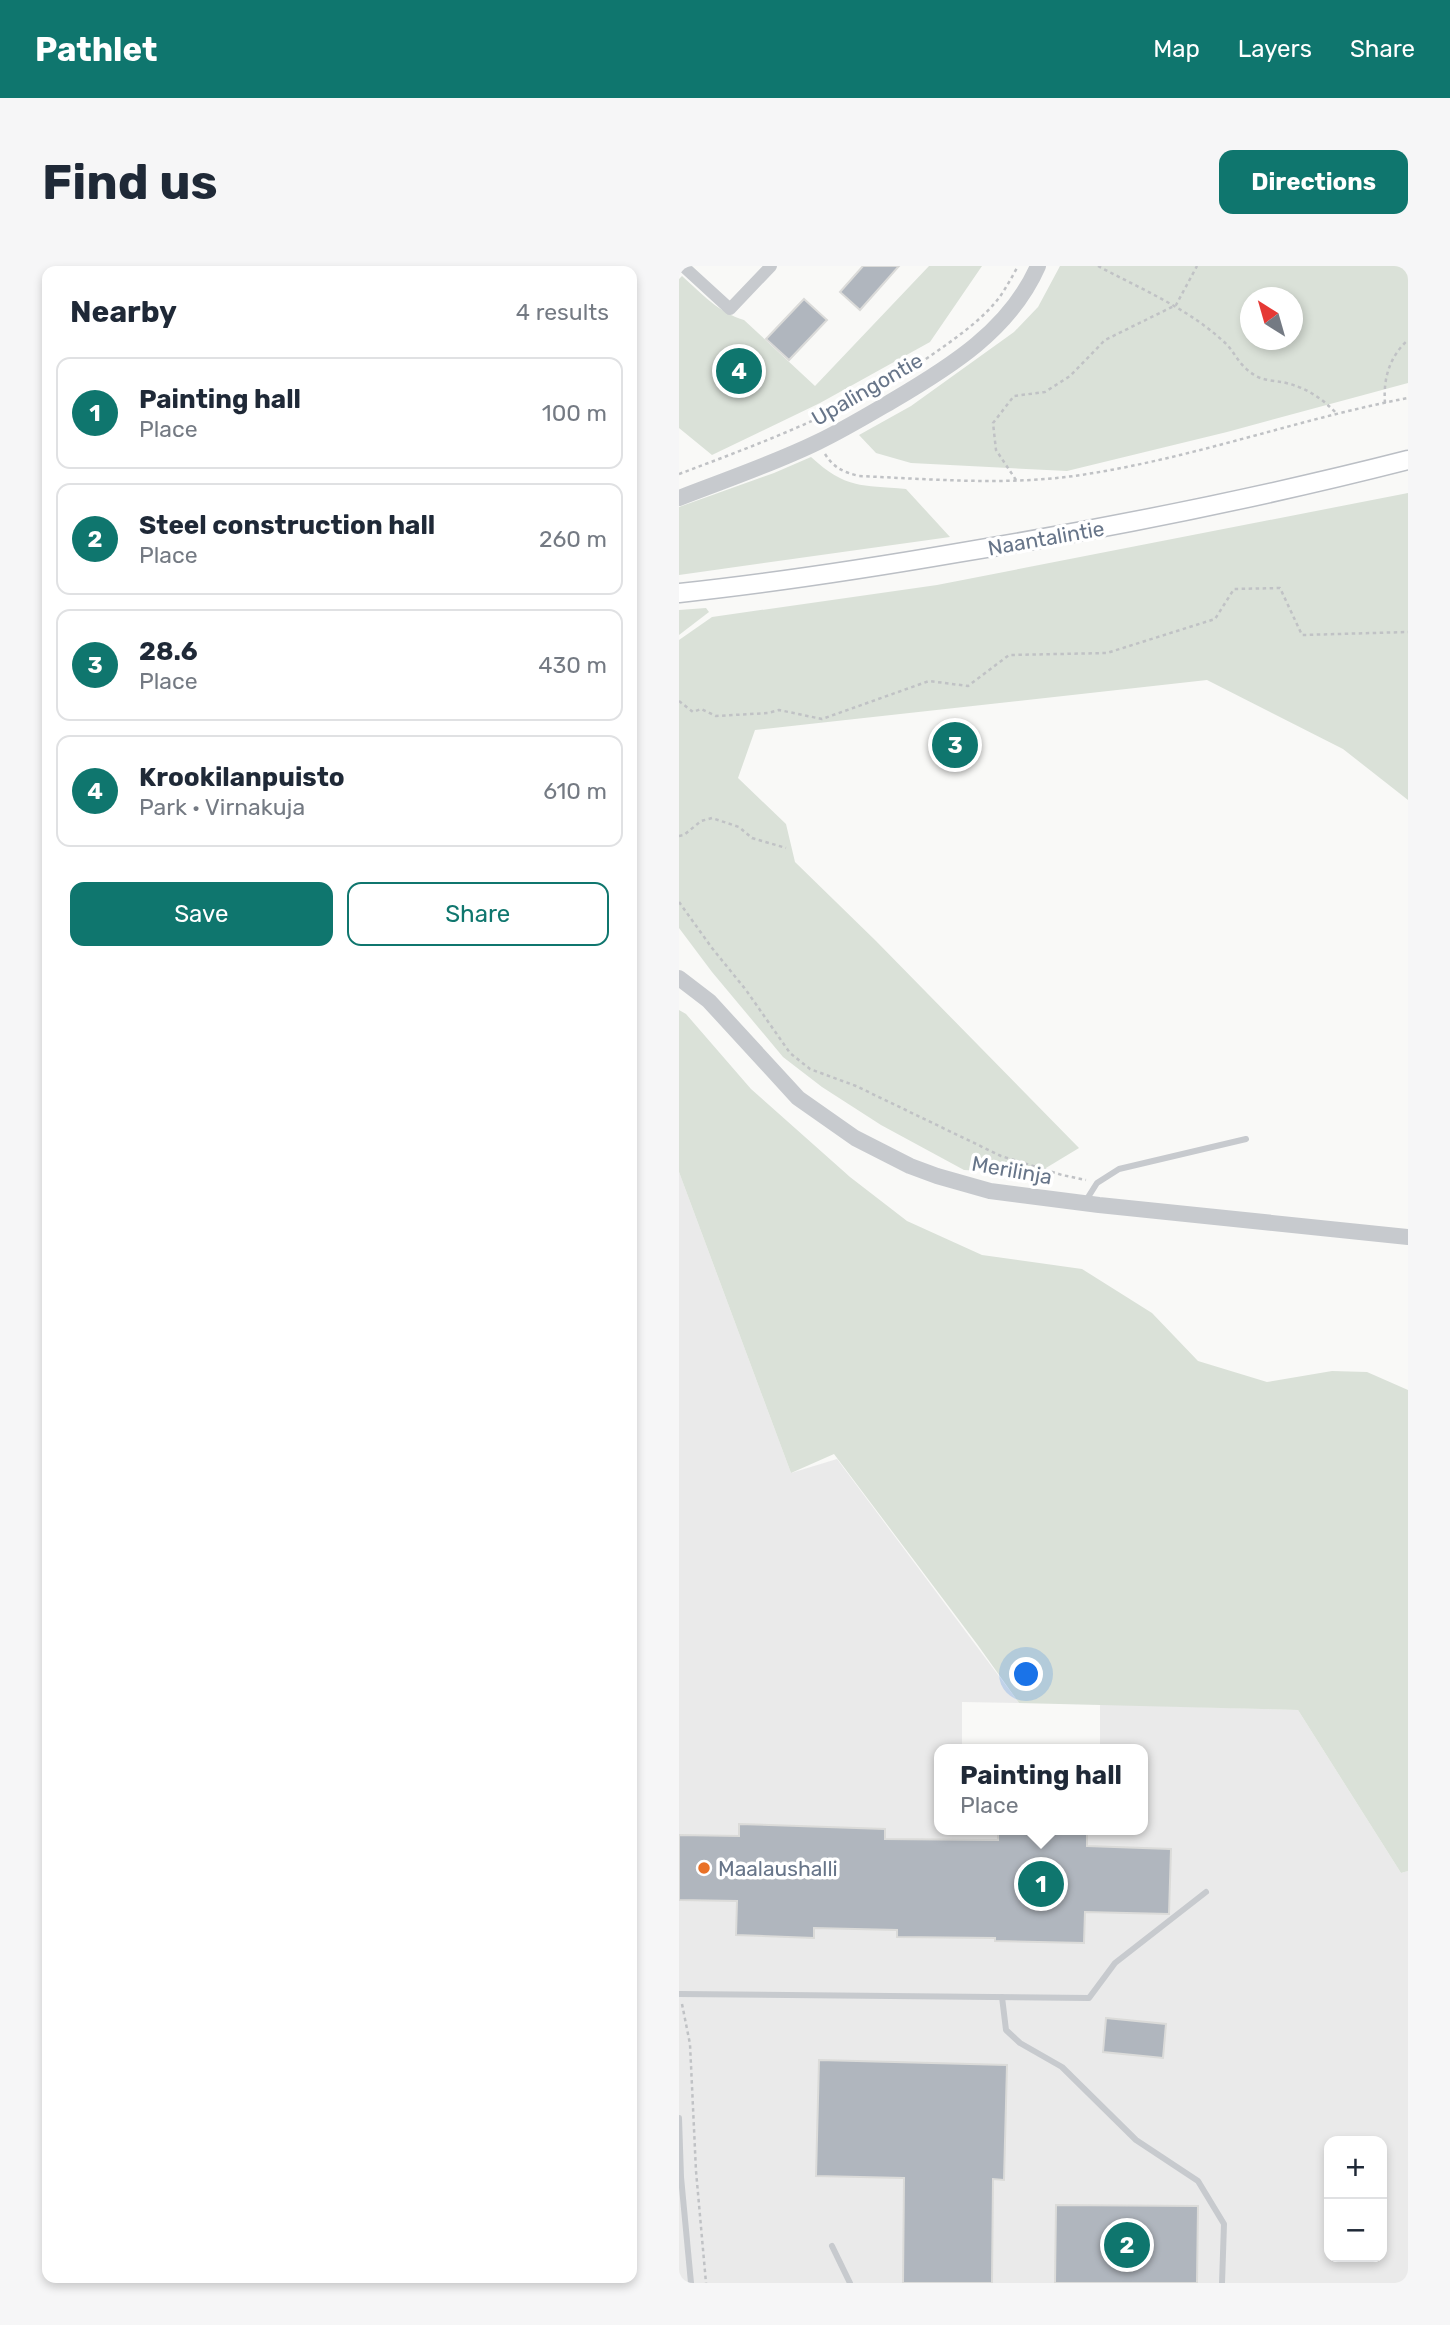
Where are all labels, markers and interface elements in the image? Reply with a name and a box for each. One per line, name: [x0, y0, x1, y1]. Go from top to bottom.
text: Pathlet: [35, 30, 158, 69]
text: Map: [1153, 35, 1200, 63]
text: Layers: [1238, 35, 1312, 63]
text: Share: [1350, 35, 1415, 63]
button: Directions: [1219, 150, 1408, 214]
text: Find us: [42, 153, 218, 211]
north arrow: [1240, 287, 1303, 350]
text: Nearby: [70, 294, 177, 330]
text: 4 results: [516, 298, 609, 326]
pin: 4: [716, 345, 762, 397]
street label: Upalingontie: [807, 347, 927, 431]
text: Painting hall: [139, 384, 301, 415]
text: 1: [89, 399, 101, 427]
text: 100 m: [542, 399, 607, 427]
text: Place: [139, 415, 198, 443]
text: Steel construction hall: [139, 510, 435, 541]
street label: Naantalintie: [986, 515, 1106, 561]
text: 2: [88, 525, 102, 553]
text: 260 m: [539, 525, 607, 553]
text: Place: [139, 541, 198, 569]
text: 28.6: [139, 636, 198, 667]
text: 3: [87, 651, 103, 679]
text: 430 m: [538, 651, 607, 679]
text: Place: [139, 667, 198, 695]
pin: 3: [932, 719, 978, 771]
text: Krookilanpuisto: [139, 762, 345, 793]
text: 4: [87, 777, 103, 805]
text: 610 m: [543, 777, 607, 805]
text: Park · Virnakuja: [139, 793, 305, 821]
button: Save: [70, 882, 333, 946]
button: Share: [347, 882, 609, 946]
street label: Merilinja: [970, 1151, 1054, 1189]
your location: [1009, 1657, 1043, 1691]
popup: [934, 1744, 1148, 1835]
text: Painting hall: [960, 1760, 1122, 1791]
text: Place: [960, 1791, 1019, 1819]
place label: Maalaushalli: [718, 1856, 838, 1881]
pin: 1: [1018, 1858, 1064, 1910]
marker: Maalaushalli: [696, 1860, 712, 1876]
map controls: [1324, 2136, 1387, 2262]
button: +: [1324, 2136, 1387, 2199]
button: −: [1324, 2199, 1387, 2262]
pin: 2: [1104, 2219, 1150, 2271]

